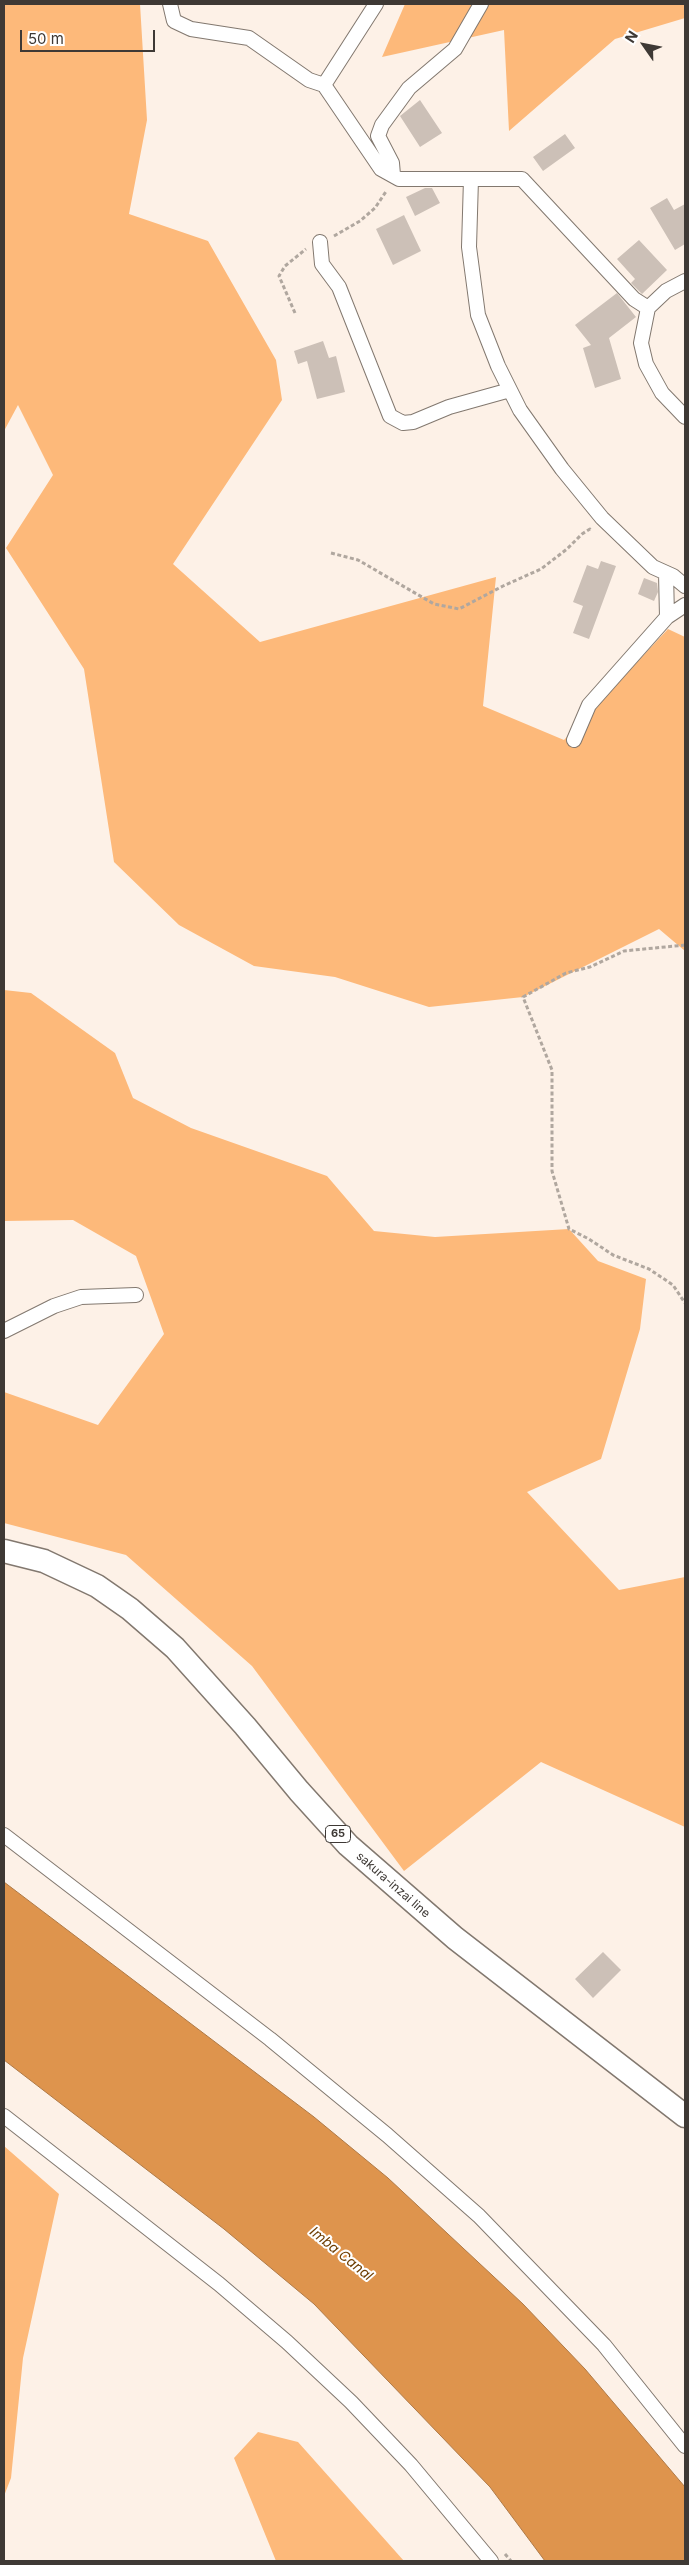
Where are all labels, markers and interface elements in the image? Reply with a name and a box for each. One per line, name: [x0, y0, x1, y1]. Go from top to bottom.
scale bar: [22, 20, 158, 52]
north arrow: [619, 20, 669, 70]
text: N: [621, 27, 641, 46]
text: 50 m: [28, 29, 64, 48]
road number: 65: [326, 1826, 350, 1842]
street label: sakura-inzai line: [353, 1849, 433, 1921]
water label: Imba Canal: [306, 2223, 376, 2285]

